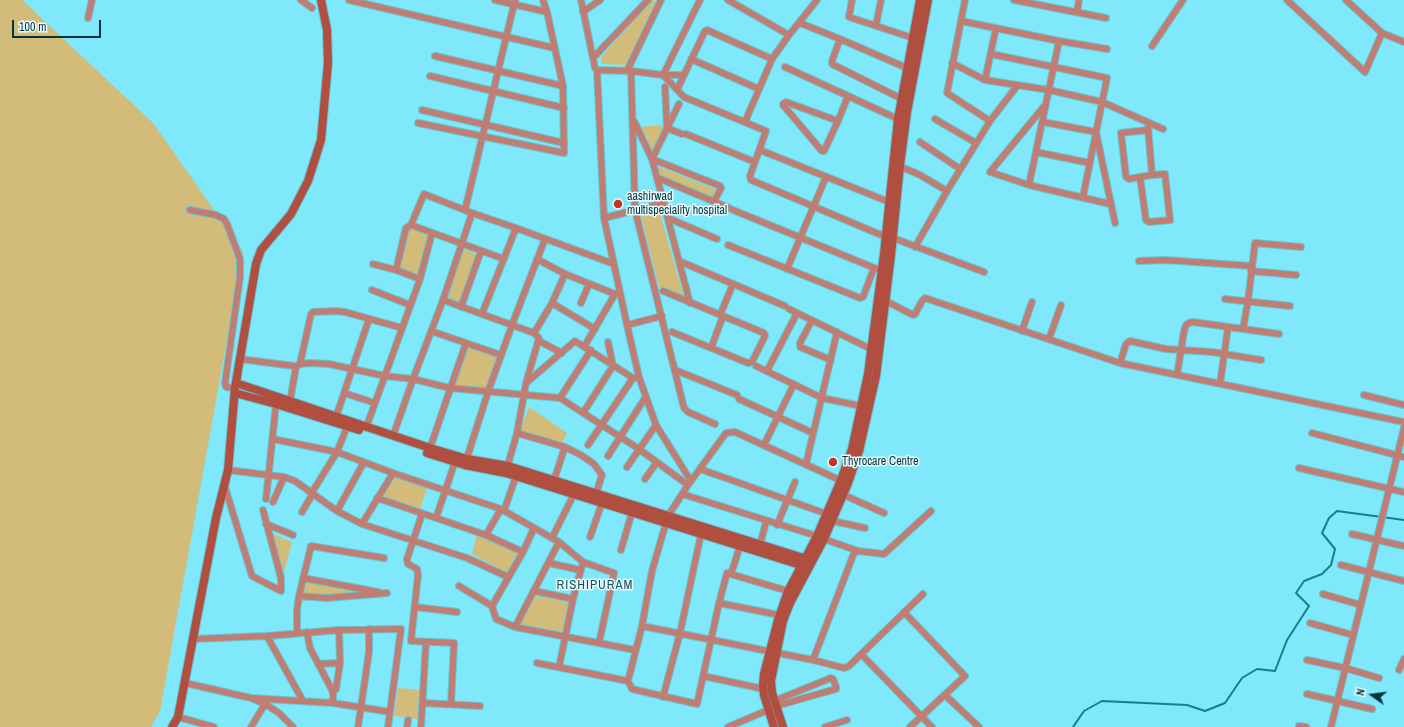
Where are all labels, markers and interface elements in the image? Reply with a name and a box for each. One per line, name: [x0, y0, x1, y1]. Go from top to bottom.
scale bar: [14, 12, 103, 38]
text: 100 m: [19, 19, 46, 35]
place label: aashirwad multispeciality hospital: [627, 190, 727, 218]
marker: aashirwad multispeciality hospital: [612, 198, 624, 210]
place label: Thyrocare Centre: [842, 455, 919, 469]
marker: Thyrocare Centre: [827, 456, 839, 468]
district label: RISHIPURAM: [557, 578, 633, 594]
north arrow: [1352, 675, 1392, 715]
text: N: [1353, 687, 1368, 697]

